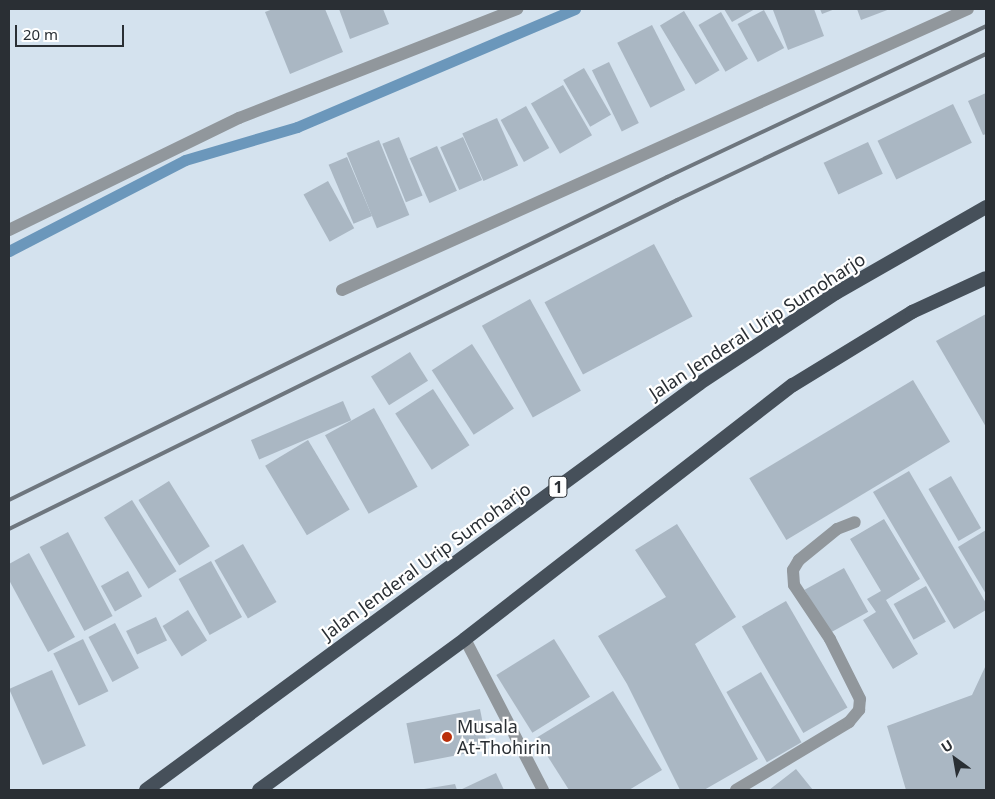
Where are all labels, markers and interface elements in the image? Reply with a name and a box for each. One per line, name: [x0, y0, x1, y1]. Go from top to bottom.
scale bar: [18, 15, 126, 47]
text: 20 m: [23, 24, 58, 44]
street label: Jalan Jenderal Urip Sumoharjo: [645, 248, 869, 404]
road number: 1: [548, 474, 568, 501]
street label: Jalan Jenderal Urip Sumoharjo: [317, 478, 535, 644]
place label: Musala At-Thohirin: [457, 716, 551, 759]
marker: Musala At-Thohirin: [441, 731, 453, 743]
north arrow: [930, 734, 980, 784]
text: U: [937, 735, 956, 757]

